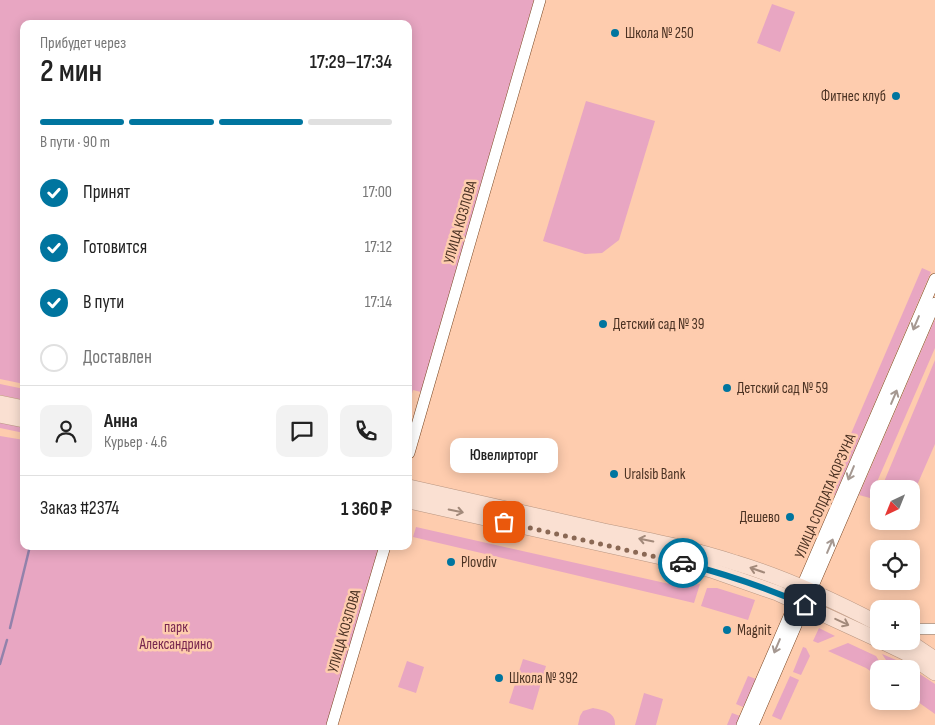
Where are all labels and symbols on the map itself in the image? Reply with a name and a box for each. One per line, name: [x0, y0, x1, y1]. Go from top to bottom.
place label: Школа № 250: [625, 24, 694, 43]
marker: Школа № 250: [609, 27, 621, 39]
place label: Фитнес клуб: [821, 87, 886, 106]
marker: Фитнес клуб: [890, 90, 902, 102]
street label: УЛИЦА КОЗЛОВА: [440, 178, 482, 266]
place label: Детский сад № 39: [613, 315, 705, 334]
one-way arrow: [910, 315, 920, 330]
marker: Детский сад № 39: [597, 318, 609, 330]
place label: Детский сад № 59: [737, 379, 828, 398]
marker: Детский сад № 59: [721, 382, 733, 394]
one-way arrow: [890, 390, 900, 405]
street label: УЛИЦА СОЛДАТА КОРЗУНА: [791, 430, 861, 561]
callout: Ювелирторг: [450, 437, 558, 472]
place label: Uralsib Bank: [624, 465, 686, 484]
one-way arrow: [846, 465, 855, 480]
marker: Uralsib Bank: [608, 468, 620, 480]
north arrow: [870, 480, 920, 530]
pin: [483, 501, 525, 543]
one-way arrow: [448, 507, 464, 516]
place label: Дешево: [740, 508, 780, 527]
marker: Дешево: [784, 511, 796, 523]
one-way arrow: [638, 535, 654, 544]
courier: [658, 538, 708, 588]
one-way arrow: [826, 539, 836, 554]
place label: Plovdiv: [461, 553, 497, 572]
marker: Plovdiv: [445, 556, 457, 568]
one-way arrow: [749, 565, 765, 574]
pin: [784, 584, 826, 626]
street label: УЛИЦА КОЗЛОВА: [324, 587, 366, 675]
park label: парк Александрино: [138, 618, 213, 654]
one-way arrow: [834, 618, 849, 627]
place label: Magnit: [737, 621, 772, 640]
marker: Magnit: [721, 624, 733, 636]
one-way arrow: [771, 638, 781, 653]
place label: Школа № 392: [509, 669, 578, 688]
marker: Школа № 392: [493, 672, 505, 684]

